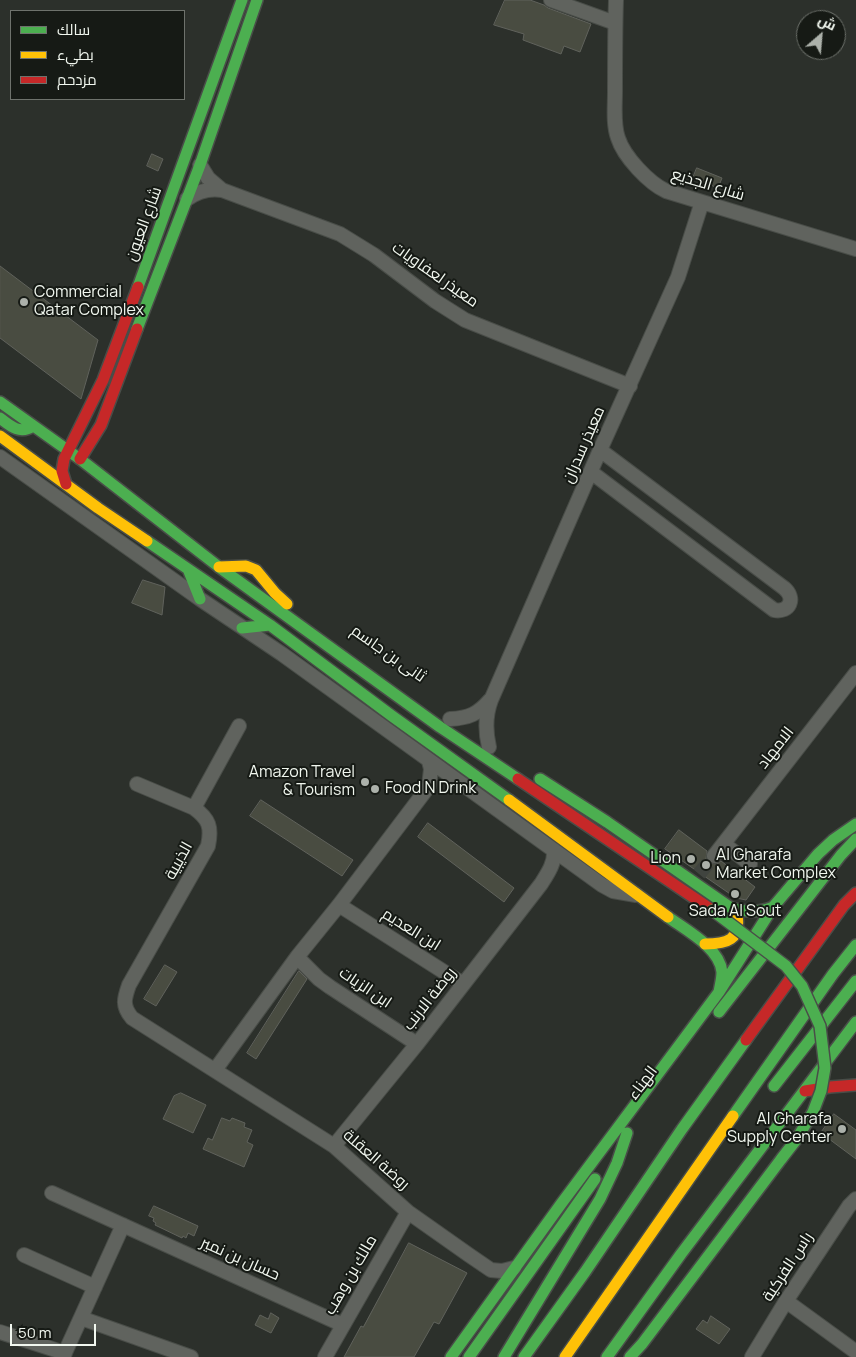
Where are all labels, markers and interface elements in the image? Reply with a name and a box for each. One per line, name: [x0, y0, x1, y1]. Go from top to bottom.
legend: [10, 10, 185, 100]
north arrow: [796, 10, 846, 60]
text: ش: [815, 10, 840, 35]
text: سالك: [57, 19, 90, 40]
text: بطيء: [57, 44, 94, 65]
text: مزدحم: [57, 69, 97, 90]
street label: شارع الجذيع: [669, 165, 747, 205]
street label: شارع العيون: [122, 184, 166, 264]
street label: معيذر لعفاويات: [388, 238, 482, 312]
place label: Commercial Qatar Complex: [34, 283, 144, 321]
marker: Commercial Qatar Complex: [18, 296, 30, 308]
street label: معيذر سدران: [559, 404, 609, 486]
street label: ثانى بن جاسم: [347, 621, 429, 687]
street label: الامهاد: [754, 723, 798, 773]
place label: Amazon Travel & Tourism: [249, 763, 355, 801]
marker: Amazon Travel & Tourism: [359, 776, 371, 788]
place label: Food N Drink: [385, 779, 476, 799]
marker: Food N Drink: [369, 783, 381, 795]
street label: الذيبية: [161, 839, 197, 883]
place label: Al Gharafa Market Complex: [716, 846, 836, 884]
place label: Lion: [650, 849, 681, 869]
marker: Lion: [685, 853, 697, 865]
marker: Al Gharafa Market Complex: [700, 859, 712, 871]
marker: Sada Al Sout: [729, 888, 741, 900]
place label: Sada Al Sout: [689, 902, 781, 922]
street label: ابن العديم: [378, 905, 444, 955]
street label: ابن الزيات: [335, 963, 395, 1013]
street label: روضة الارنب: [399, 964, 461, 1034]
street label: الهناء: [624, 1062, 662, 1104]
place label: Al Gharafa Supply Center: [727, 1110, 832, 1148]
marker: Al Gharafa Supply Center: [836, 1123, 848, 1135]
street label: روضة العقلة: [339, 1126, 413, 1194]
street label: راس الفركية: [758, 1229, 818, 1305]
street label: مالك بن وهب: [320, 1232, 382, 1318]
street label: حسان بن نمير: [198, 1233, 282, 1285]
scale bar: [12, 1314, 99, 1346]
text: 50 m: [18, 1322, 52, 1343]

